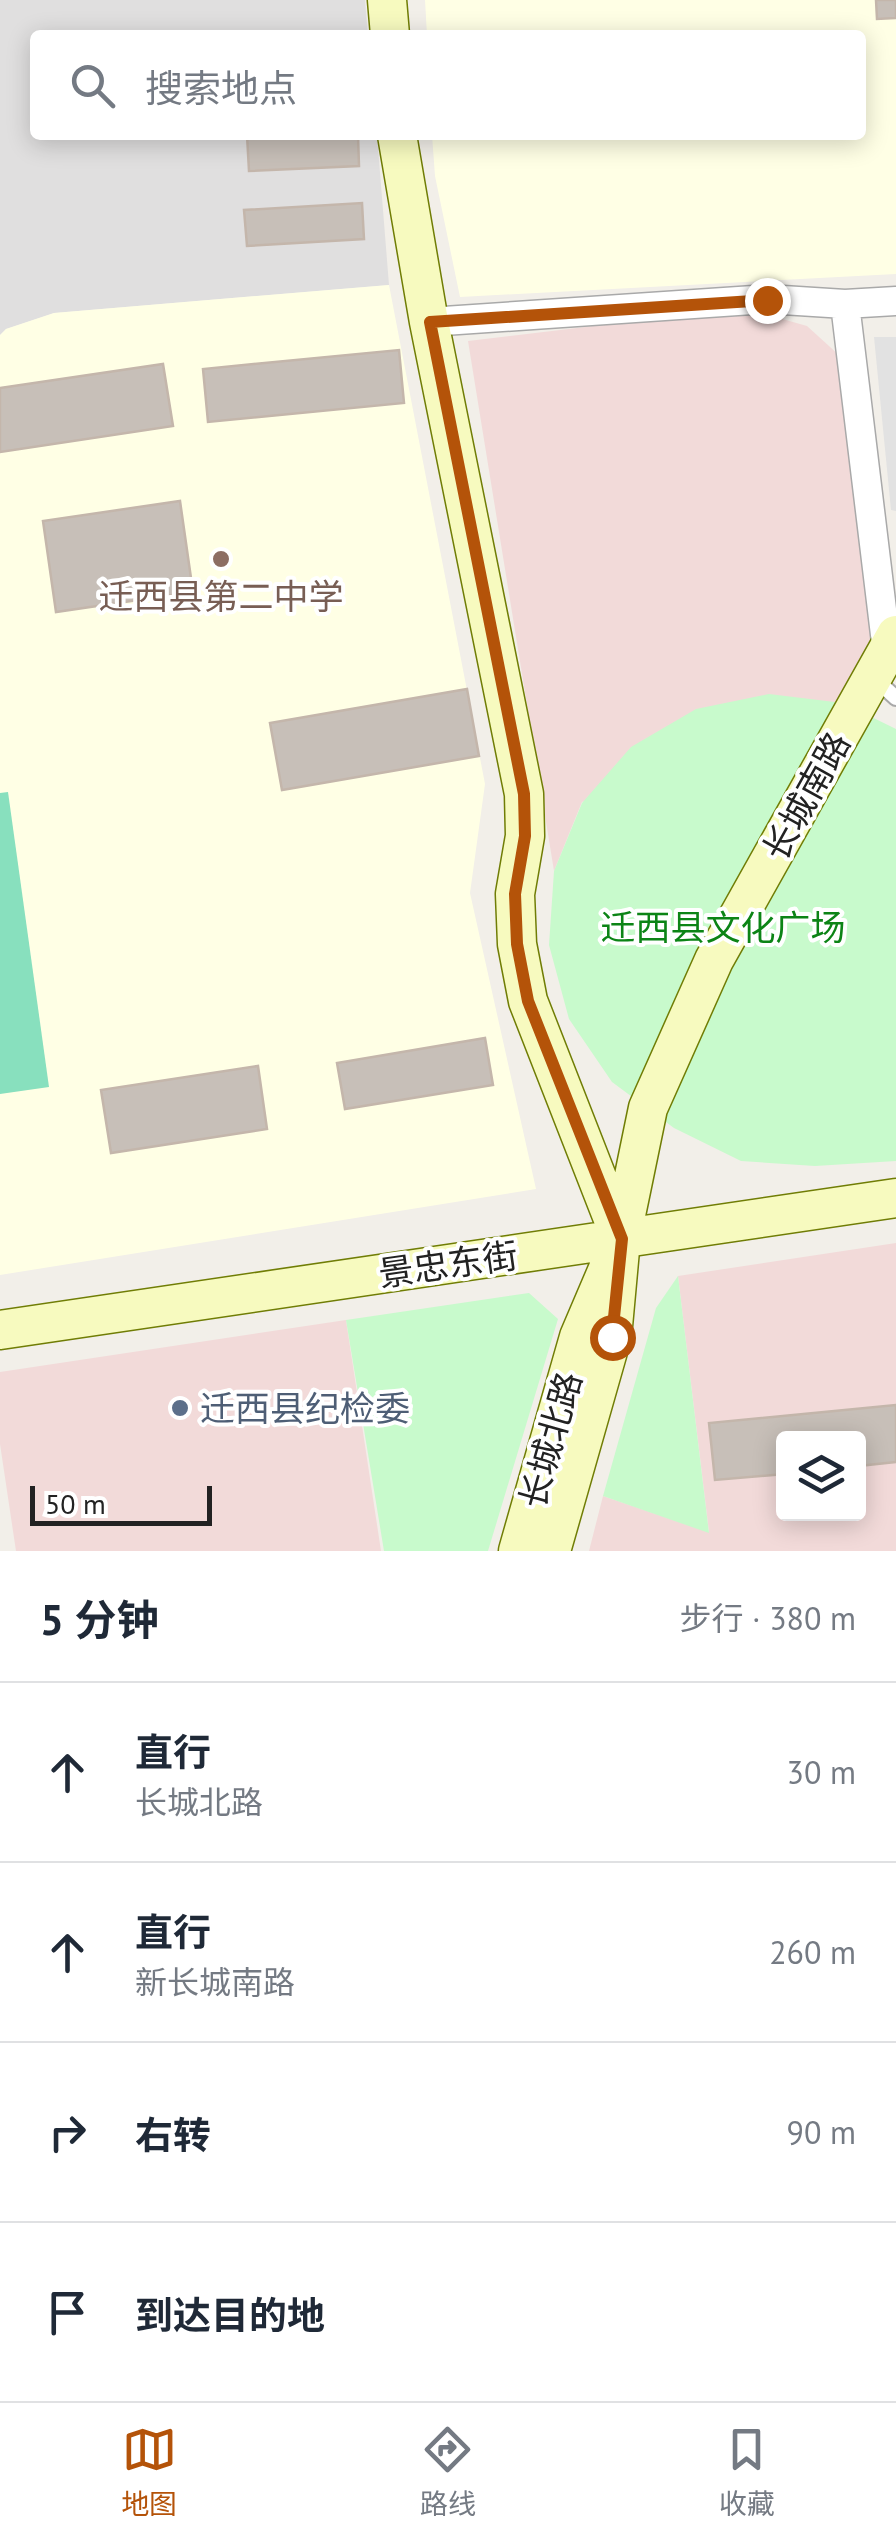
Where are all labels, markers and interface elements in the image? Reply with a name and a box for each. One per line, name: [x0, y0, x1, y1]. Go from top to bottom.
search box: [30, 30, 866, 140]
icon: search: [65, 58, 120, 113]
text: 搜索地点: [145, 63, 297, 112]
route end: [745, 278, 791, 324]
marker: 迁西县第二中学: [210, 548, 232, 570]
place label: 迁西县第二中学: [98, 573, 344, 619]
street label: 长城南路: [752, 724, 860, 868]
park label: 迁西县文化广场: [600, 904, 846, 950]
street label: 景忠东街: [375, 1231, 521, 1297]
route start: [590, 1315, 636, 1361]
street label: 长城北路: [509, 1366, 591, 1514]
place label: 迁西县纪检委: [200, 1385, 410, 1431]
marker: 迁西县纪检委: [169, 1397, 191, 1419]
map controls: [776, 1431, 866, 1521]
button: layers: [776, 1431, 866, 1521]
scale bar: [30, 1481, 212, 1526]
text: 50 m: [45, 1485, 106, 1522]
text: 5 分钟: [40, 1592, 158, 1647]
text: 步行 · 380 m: [680, 1597, 856, 1639]
text: 直行: [135, 1727, 211, 1776]
icon: ahead: [40, 1745, 95, 1800]
text: 30 m: [787, 1751, 856, 1793]
text: 长城北路: [135, 1781, 263, 1823]
text: 直行: [135, 1907, 211, 1956]
icon: ahead: [40, 1925, 95, 1980]
text: 260 m: [769, 1931, 856, 1973]
text: 新长城南路: [135, 1961, 295, 2003]
icon: right: [40, 2105, 95, 2160]
text: 右转: [135, 2110, 211, 2159]
text: 90 m: [787, 2111, 856, 2153]
icon: arrive: [40, 2285, 95, 2340]
text: 到达目的地: [135, 2290, 325, 2339]
tab: 地图: [121, 2422, 177, 2522]
tab: 路线: [420, 2422, 476, 2522]
tab: 收藏: [719, 2422, 775, 2522]

